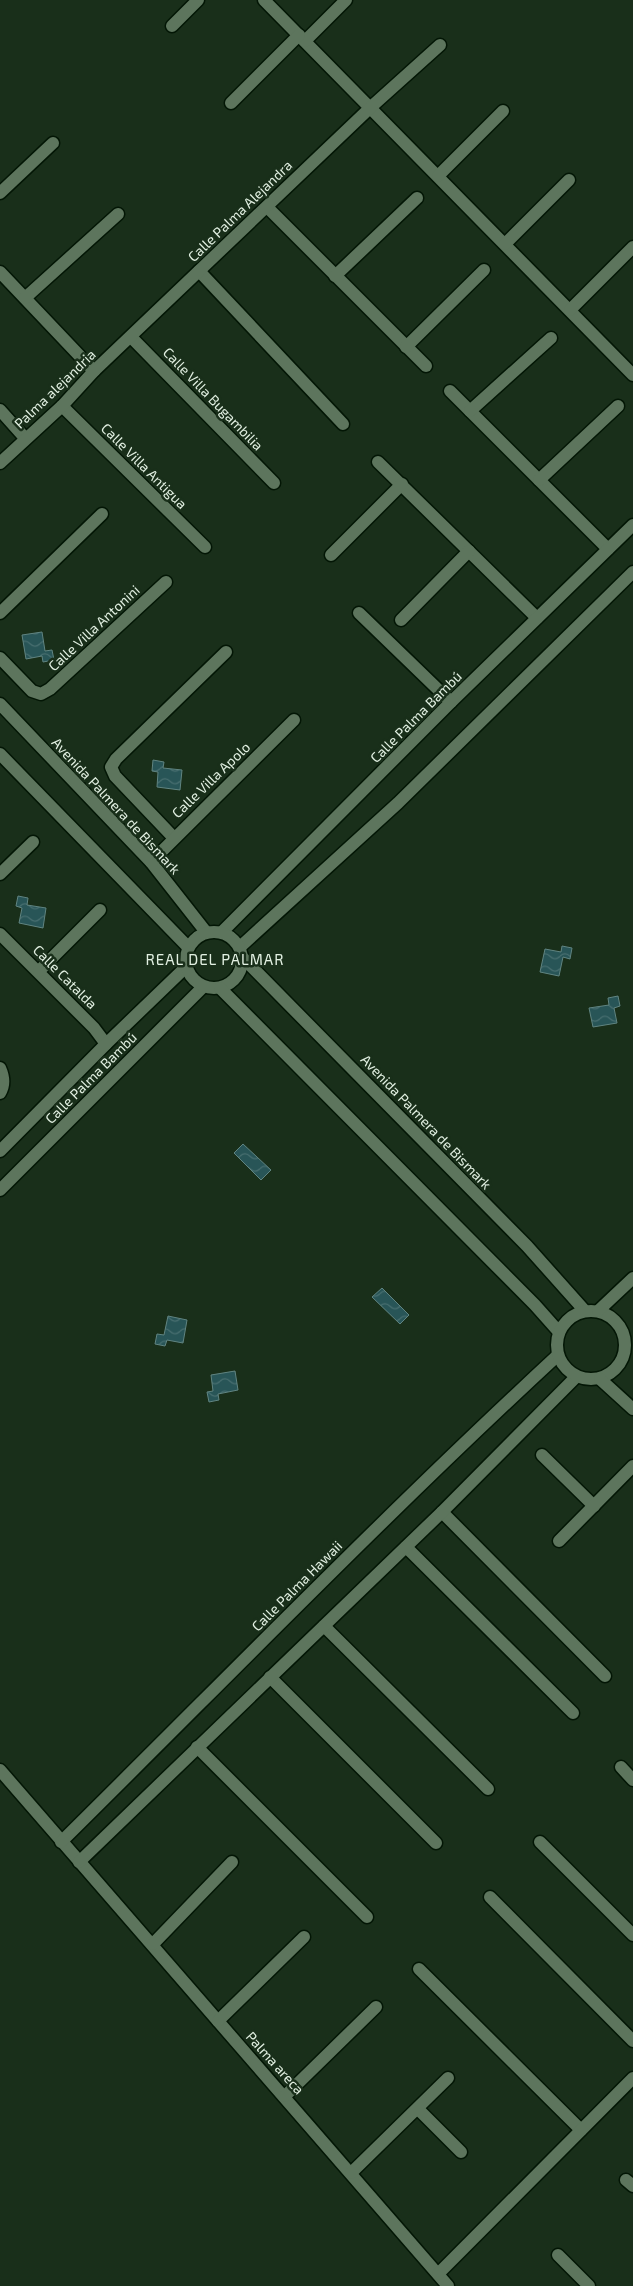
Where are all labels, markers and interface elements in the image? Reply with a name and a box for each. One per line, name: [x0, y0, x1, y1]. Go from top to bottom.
street label: Calle Palma Alejandra: [184, 156, 295, 265]
street label: Calle Villa Bugambilia: [160, 344, 267, 454]
street label: Palma alejandria: [10, 345, 99, 432]
street label: Calle Villa Antigua: [98, 419, 191, 512]
street label: Calle Villa Antonini: [45, 581, 143, 674]
street label: Calle Palma Bambú: [366, 667, 465, 766]
street label: Avenida Palmera de Bismark: [49, 734, 184, 877]
street label: Calle Villa Apolo: [168, 738, 253, 821]
street label: Calle Catalda: [30, 941, 101, 1012]
district label: REAL DEL PALMAR: [146, 950, 284, 968]
street label: Calle Palma Bambú: [41, 1028, 140, 1127]
street label: Avenida Palmera de Bismark: [358, 1051, 495, 1193]
street label: Calle Palma Hawaii: [248, 1537, 345, 1634]
street label: Palma areca: [243, 2028, 308, 2097]

